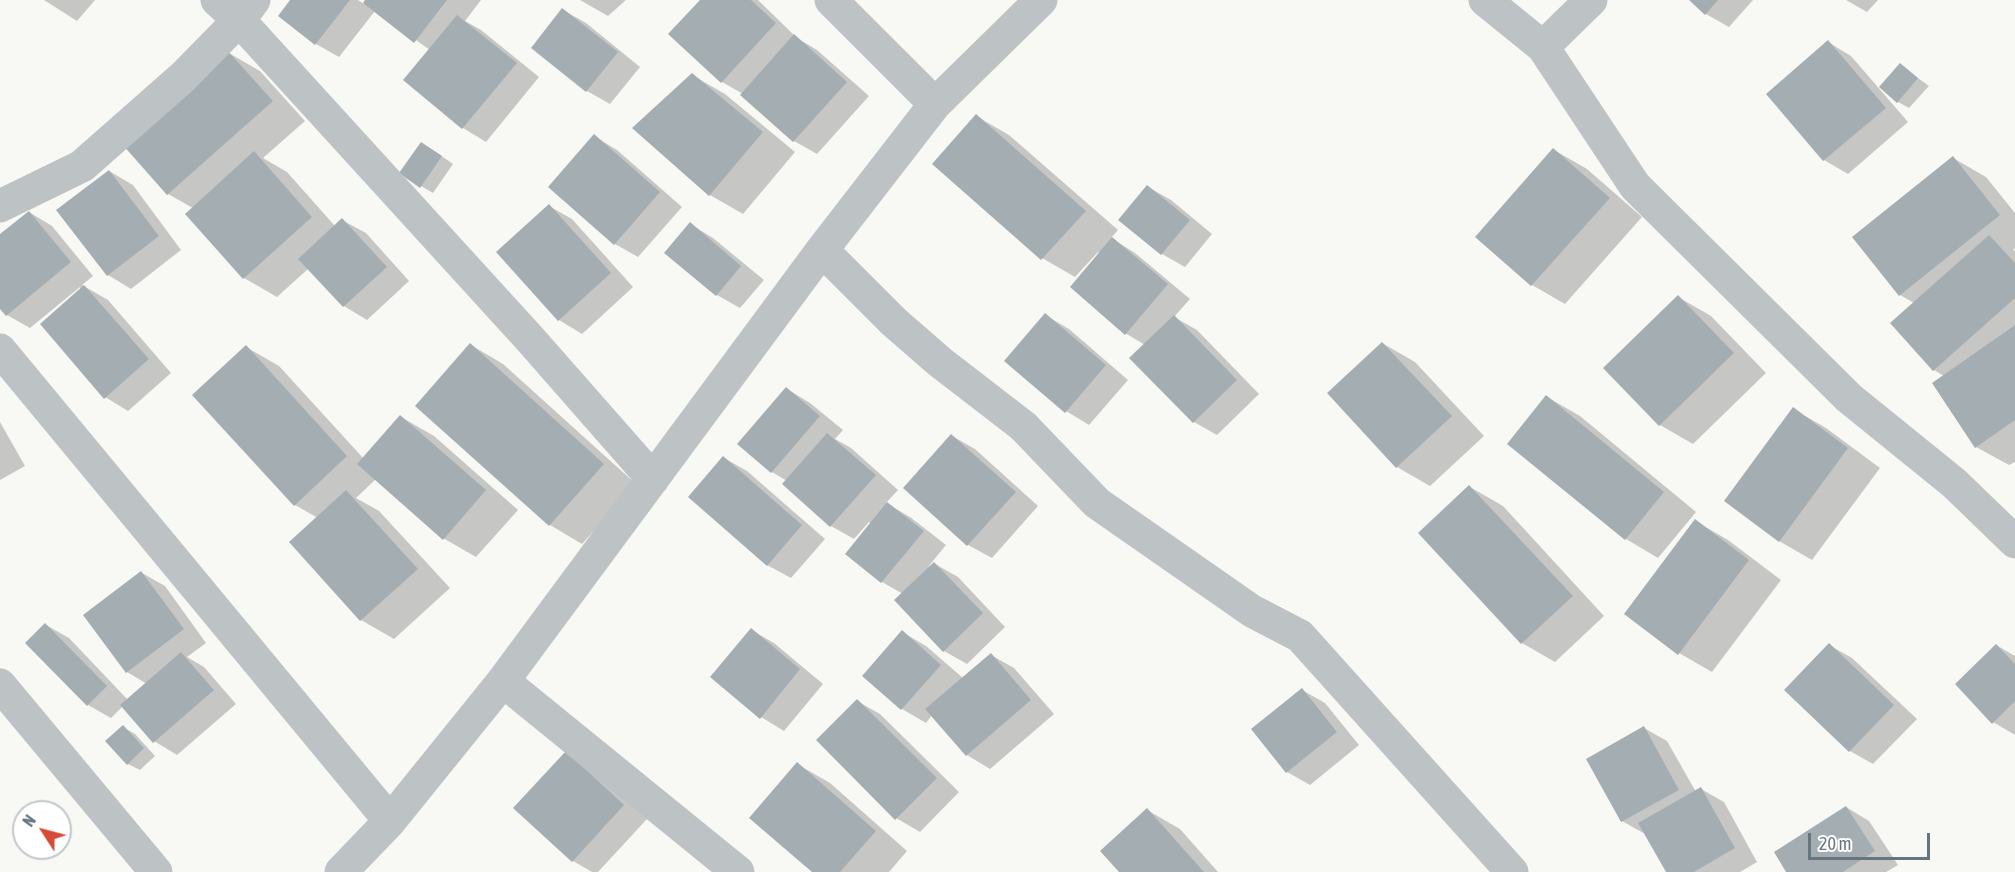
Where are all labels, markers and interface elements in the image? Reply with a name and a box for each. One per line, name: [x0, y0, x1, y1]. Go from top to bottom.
north arrow: [12, 800, 72, 860]
text: N: [19, 811, 39, 830]
scale bar: [1811, 821, 1932, 859]
text: 20 m: [1819, 833, 1851, 854]

